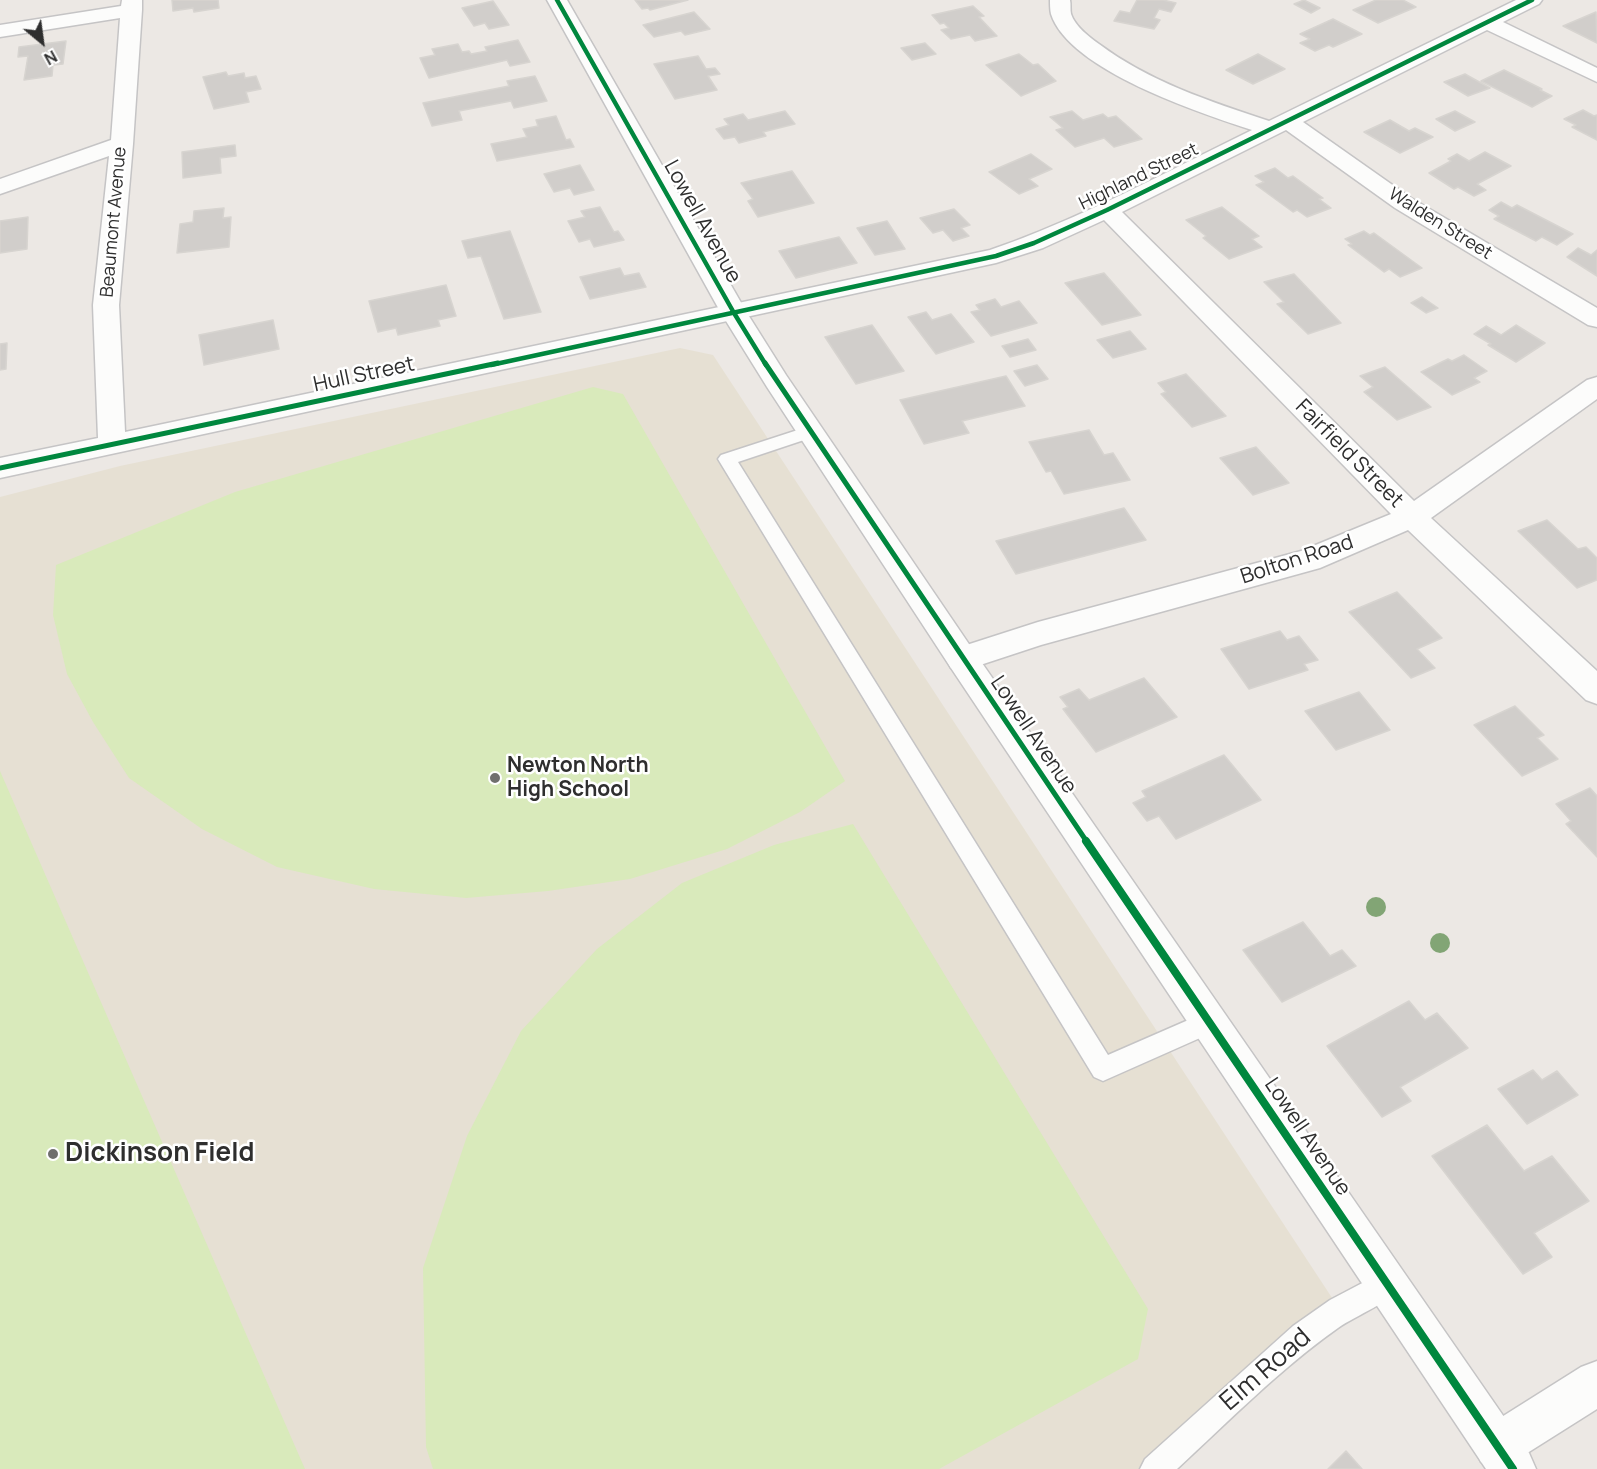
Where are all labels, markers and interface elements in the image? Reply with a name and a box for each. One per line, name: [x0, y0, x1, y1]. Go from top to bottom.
north arrow: [12, 12, 72, 72]
text: N: [40, 45, 61, 70]
street label: Highland Street: [1076, 139, 1202, 215]
street label: Beaumont Avenue: [97, 146, 131, 298]
street label: Lowell Avenue: [658, 156, 746, 288]
street label: Walden Street: [1384, 183, 1496, 265]
street label: Hull Street: [311, 352, 417, 398]
street label: Fairfield Street: [1290, 395, 1408, 513]
street label: Bolton Road: [1237, 530, 1357, 590]
street label: Lowell Avenue: [984, 671, 1082, 799]
place label: Newton North High School: [507, 753, 649, 803]
marker: Newton North High School: [488, 771, 502, 785]
street label: Lowell Avenue: [1258, 1073, 1356, 1201]
place label: Dickinson Field: [65, 1138, 255, 1170]
marker: Dickinson Field: [46, 1147, 60, 1161]
street label: Elm Road: [1214, 1322, 1318, 1418]

